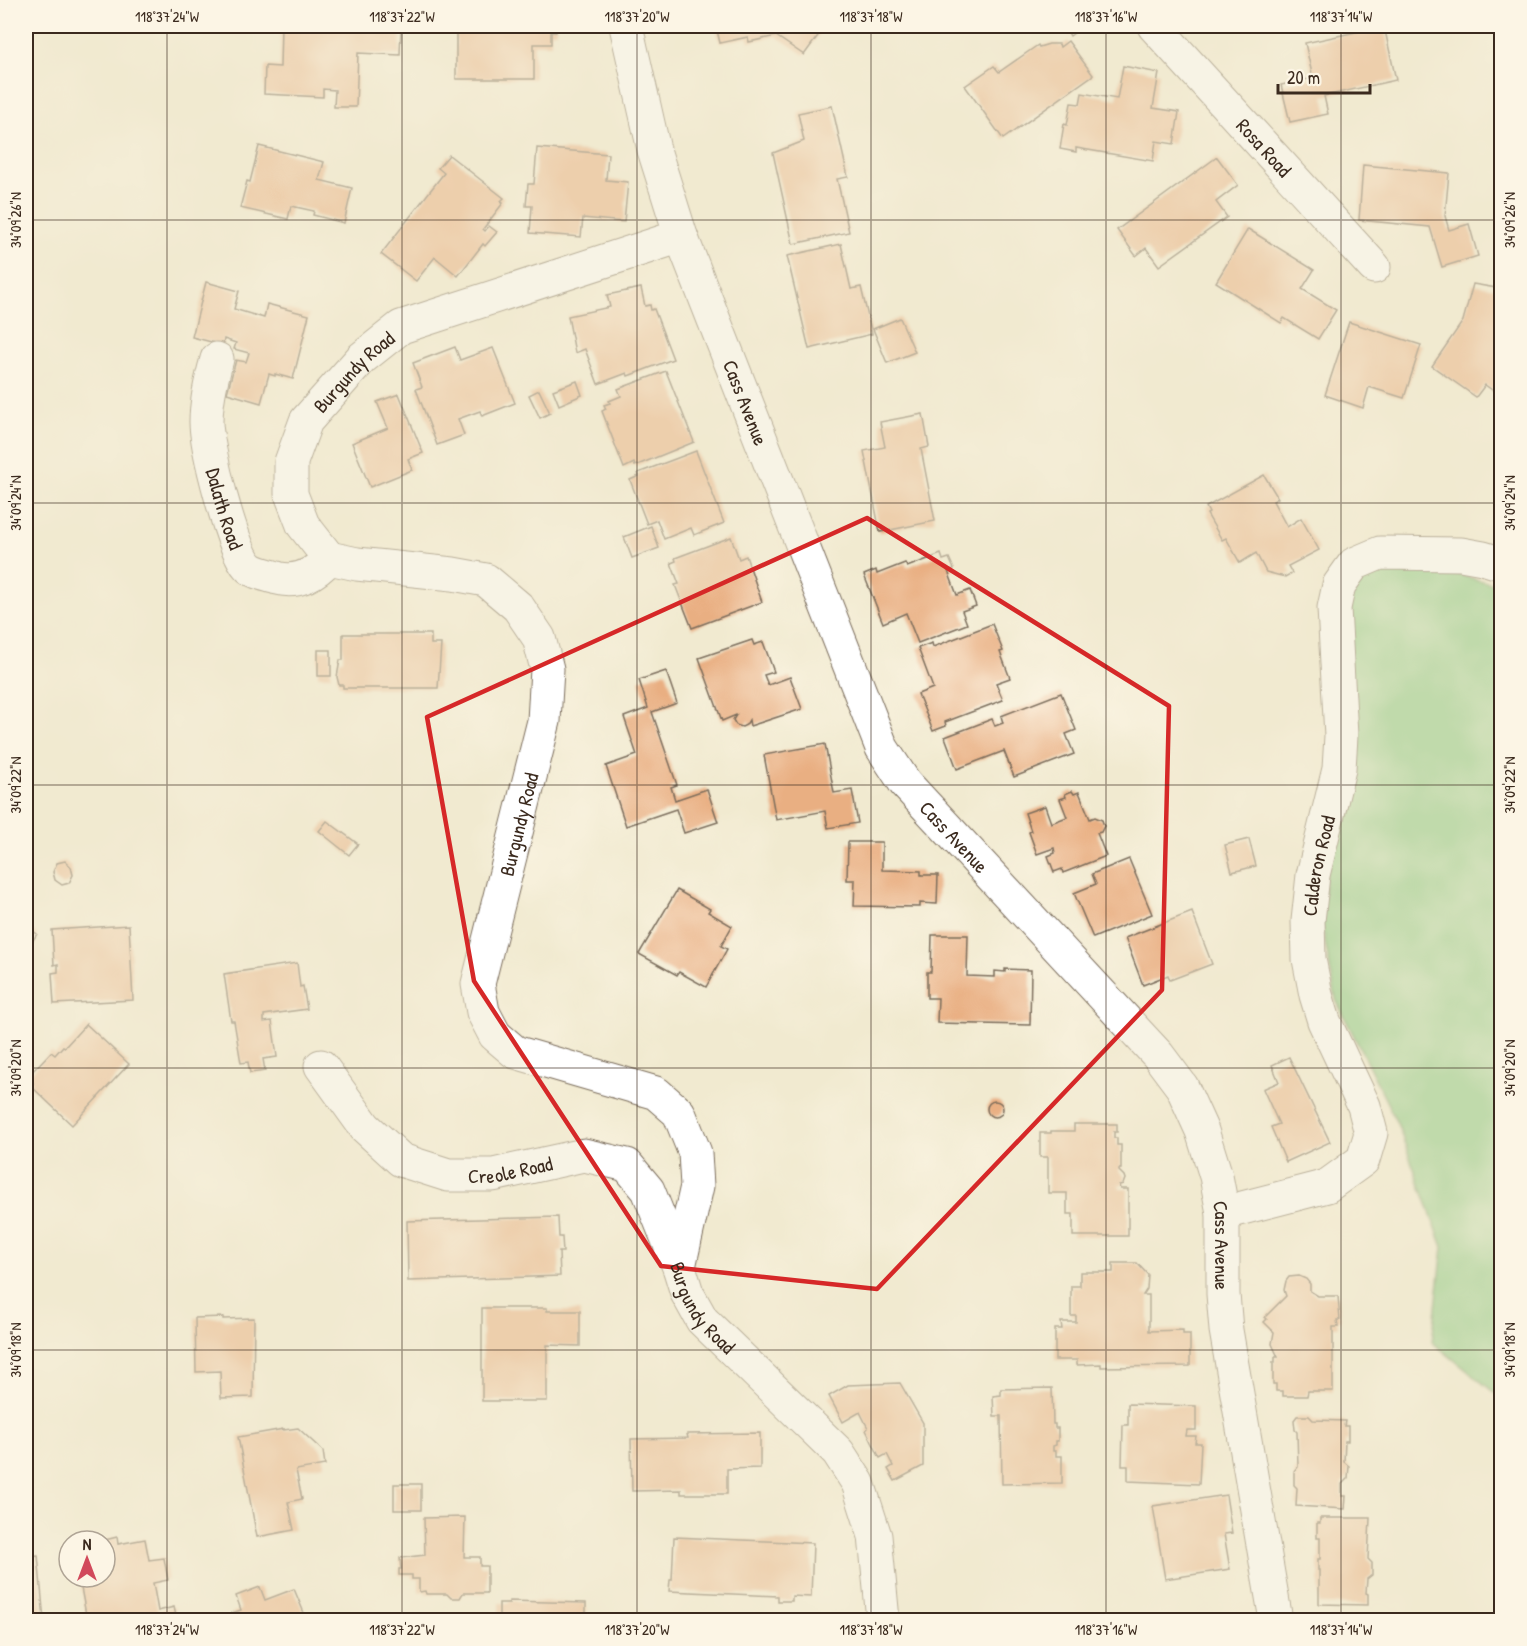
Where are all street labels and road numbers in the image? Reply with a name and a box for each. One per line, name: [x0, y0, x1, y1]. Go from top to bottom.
street label: Rosa Road: [1231, 112, 1298, 182]
street label: Burgundy Road: [307, 324, 400, 418]
street label: Cass Avenue: [717, 356, 775, 449]
street label: Dalath Road: [201, 465, 250, 553]
street label: Burgundy Road: [492, 769, 544, 878]
street label: Cass Avenue: [914, 794, 995, 878]
street label: Calderon Road: [1295, 812, 1341, 917]
street label: Creole Road: [468, 1149, 555, 1189]
street label: Cass Avenue: [1207, 1198, 1237, 1290]
street label: Burgundy Road: [665, 1257, 742, 1359]

